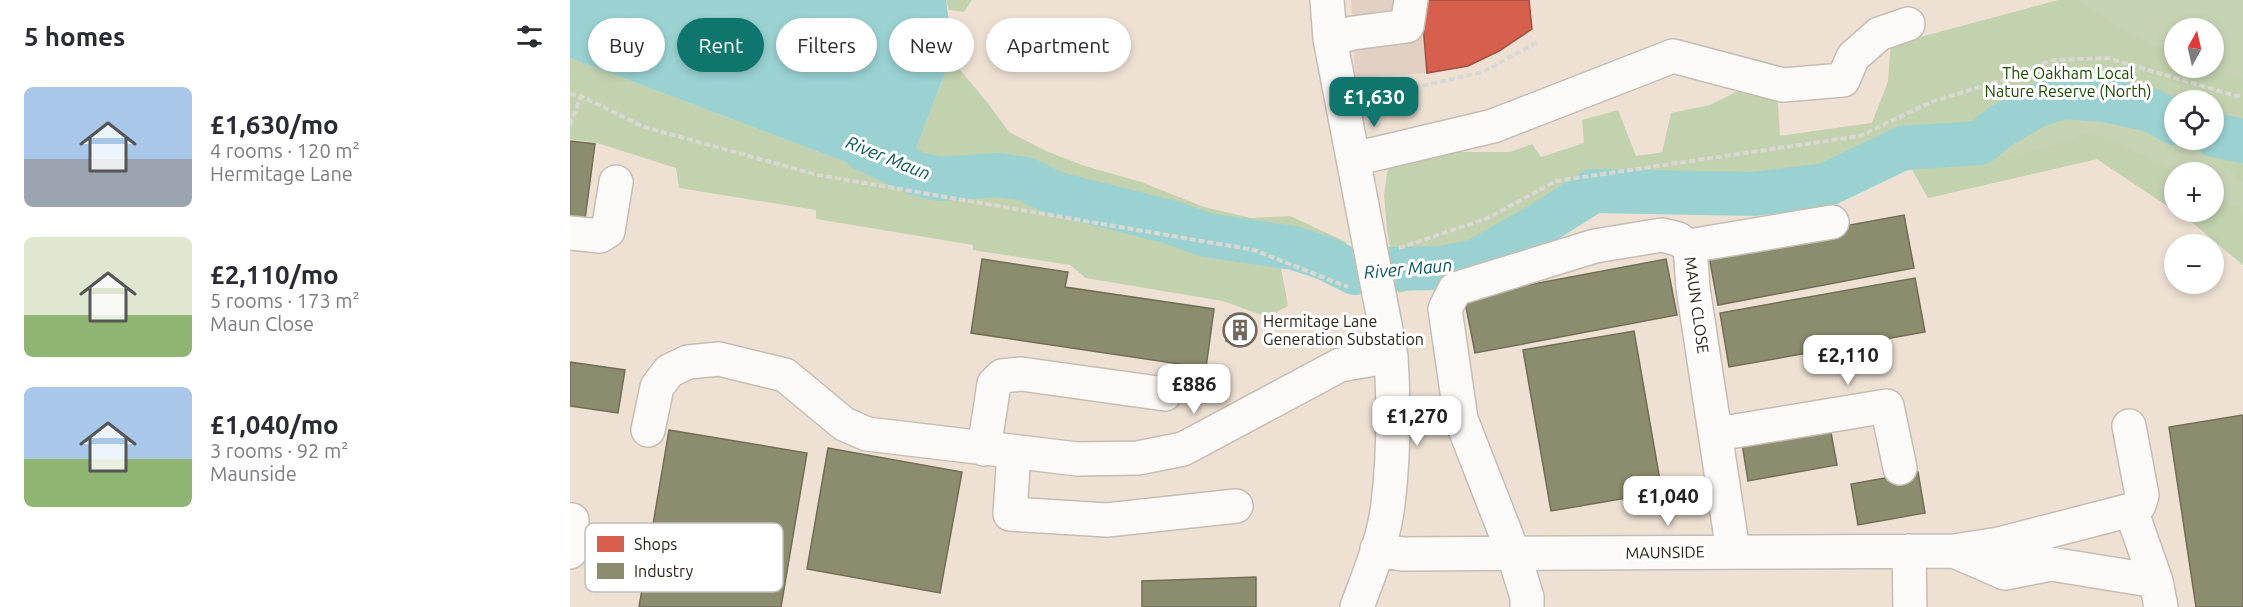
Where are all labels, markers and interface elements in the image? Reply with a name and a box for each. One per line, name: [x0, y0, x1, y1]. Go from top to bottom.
chip: Buy: [588, 18, 665, 72]
chip: Rent: [677, 18, 764, 72]
chip: Filters: [776, 18, 877, 72]
chip: New: [889, 18, 974, 72]
chip: Apartment: [986, 18, 1131, 72]
north arrow: [2164, 18, 2224, 78]
map controls: [2164, 18, 2224, 294]
icon: filters: [513, 20, 546, 53]
text: 5 homes: [24, 22, 125, 51]
park label: The Oakham Local Nature Reserve (North): [1985, 64, 2151, 101]
pin: £1,630: [1325, 77, 1423, 128]
text: £1,630: [1343, 85, 1405, 108]
button: locate: [2164, 90, 2224, 150]
text: £1,630/mo: [210, 110, 339, 139]
icon: home: [72, 111, 144, 183]
water label: River Maun: [843, 131, 933, 183]
text: 4 rooms · 120 m²: [210, 139, 360, 162]
text: Hermitage Lane: [210, 162, 353, 185]
button: +: [2164, 162, 2224, 222]
button: −: [2164, 234, 2224, 294]
water label: River Maun: [1363, 254, 1453, 282]
street label: MAUN CLOSE: [1681, 255, 1713, 355]
text: £2,110/mo: [210, 260, 339, 289]
icon: home: [72, 261, 144, 333]
text: 5 rooms · 173 m²: [210, 289, 360, 312]
text: Maun Close: [210, 312, 314, 335]
building icon: Hermitage Lane Generation Substation: [1222, 312, 1258, 348]
place label: Hermitage Lane Generation Substation: [1263, 312, 1424, 348]
pin: £2,110: [1799, 335, 1897, 386]
text: £2,110: [1817, 343, 1879, 366]
pin: £886: [1158, 364, 1230, 415]
text: £886: [1171, 372, 1217, 395]
pin: £1,270: [1368, 396, 1466, 447]
text: £1,270: [1386, 404, 1448, 427]
text: £1,040/mo: [210, 410, 339, 439]
icon: home: [72, 411, 144, 483]
text: 3 rooms · 92 m²: [210, 439, 348, 462]
text: Maunside: [210, 462, 297, 485]
pin: £1,040: [1619, 476, 1717, 527]
text: £1,040: [1637, 484, 1699, 507]
legend: [585, 523, 783, 592]
text: Shops: [634, 535, 677, 553]
street label: MAUNSIDE: [1625, 542, 1705, 562]
text: Industry: [634, 562, 693, 580]

